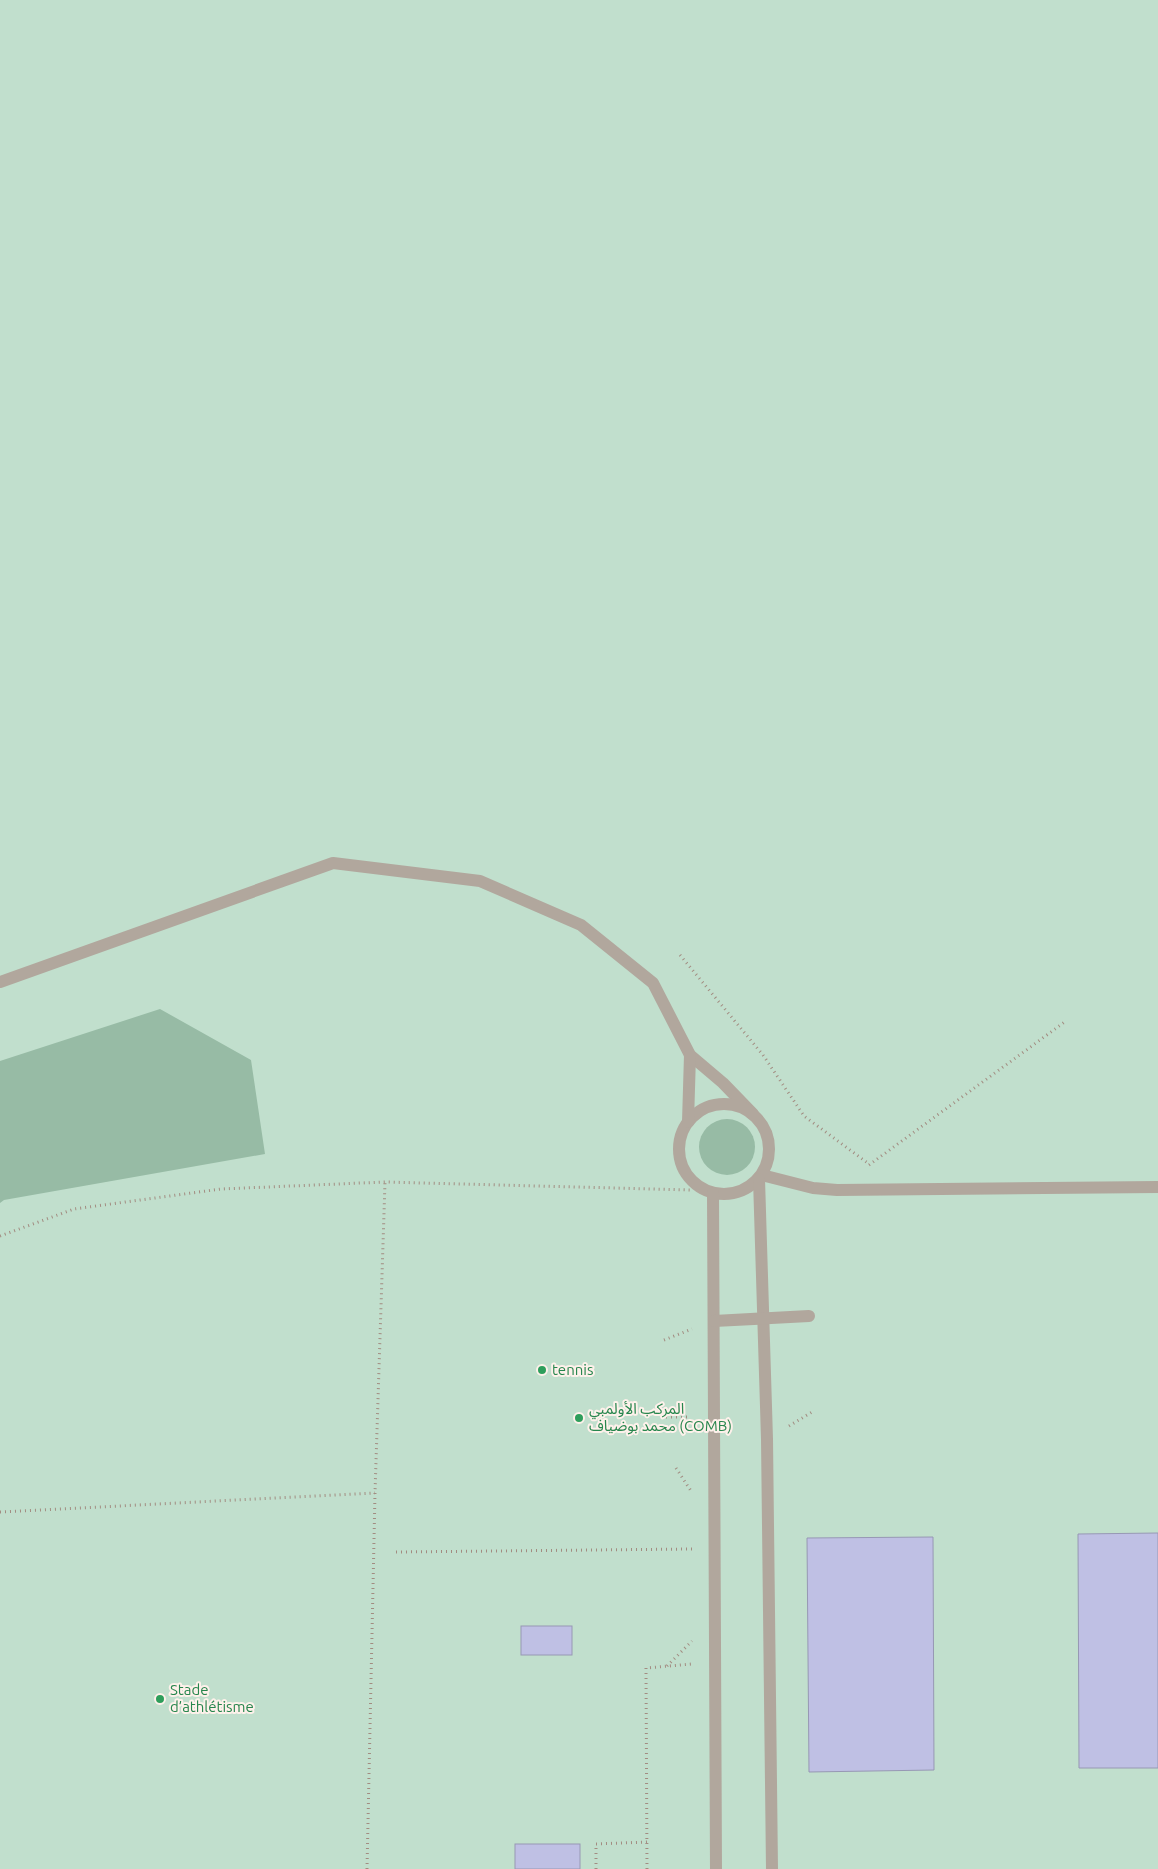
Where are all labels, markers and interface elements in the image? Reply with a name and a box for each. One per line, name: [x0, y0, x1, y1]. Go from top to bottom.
place label: tennis: [552, 1361, 593, 1378]
marker: tennis: [536, 1364, 548, 1376]
place label: المركب الأولمبي محمد بوضياف (COMB): [589, 1400, 732, 1435]
marker: المركب الأولمبي محمد بوضياف (COMB): [573, 1412, 585, 1424]
place label: Stade d’athlétisme: [170, 1681, 254, 1715]
marker: Stade d’athlétisme: [154, 1693, 166, 1705]

